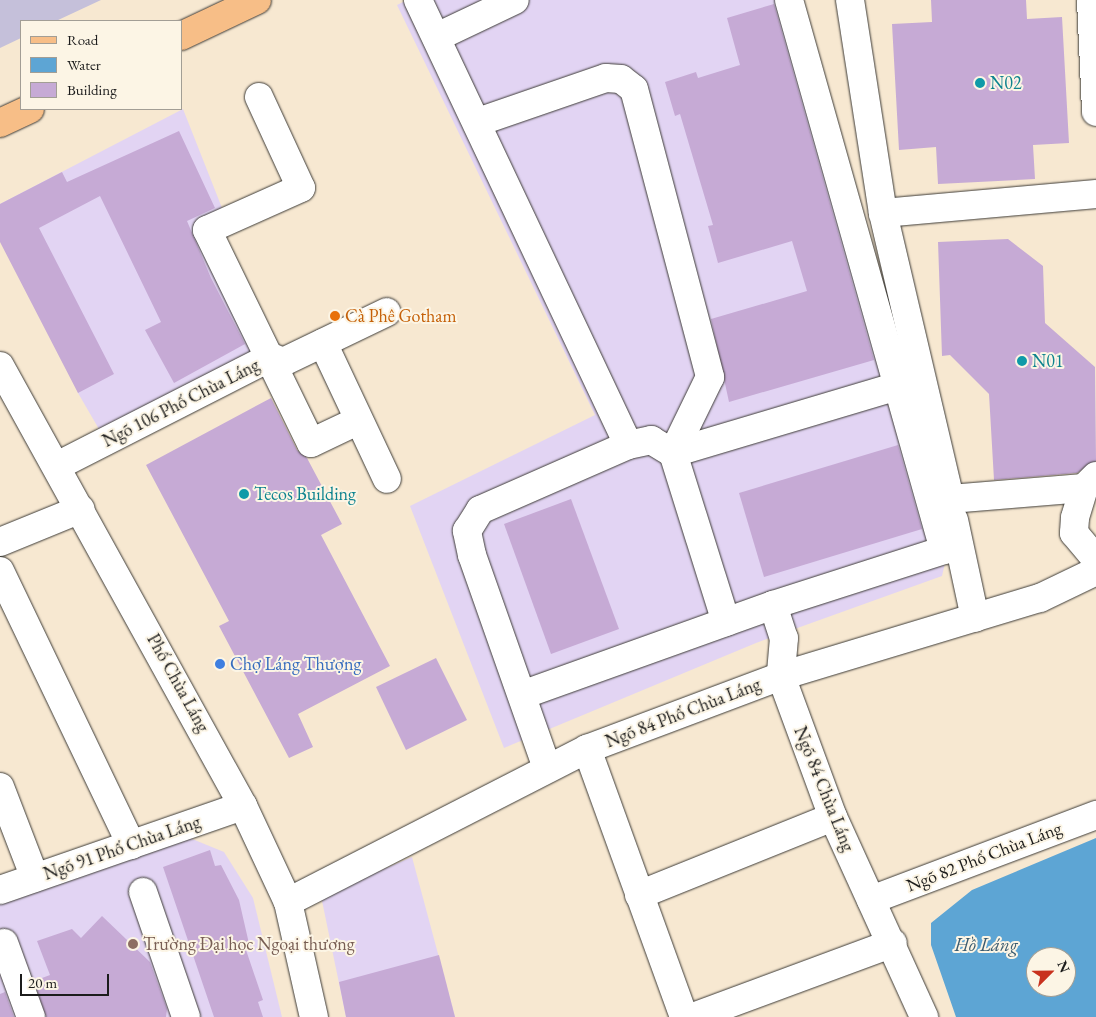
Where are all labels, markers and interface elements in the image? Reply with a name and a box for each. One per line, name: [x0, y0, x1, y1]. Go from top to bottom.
legend: [20, 20, 182, 110]
text: Road: [67, 30, 98, 49]
text: Water: [67, 55, 101, 74]
place label: N02: [990, 72, 1022, 94]
marker: N02: [974, 77, 986, 89]
text: Building: [67, 80, 117, 99]
place label: Cà Phê Gotham: [345, 305, 457, 327]
marker: Cà Phê Gotham: [329, 310, 341, 322]
place label: N01: [1032, 350, 1064, 372]
street label: Ngõ 106 Phố Chùa Láng: [99, 354, 263, 452]
marker: N01: [1016, 355, 1028, 367]
place label: Tecos Building: [254, 483, 356, 505]
marker: Tecos Building: [238, 488, 250, 500]
street label: Phố Chùa Láng: [142, 630, 214, 736]
place label: Chợ Láng Thượng: [230, 653, 361, 675]
marker: Chợ Láng Thượng: [214, 658, 226, 670]
street label: Ngõ 84 Phố Chùa Láng: [602, 673, 764, 753]
street label: Ngõ 84 Chùa Láng: [789, 723, 859, 855]
street label: Ngõ 91 Phố Chùa Láng: [41, 811, 203, 885]
street label: Ngõ 82 Phố Chùa Láng: [903, 817, 1065, 897]
place label: Trường Đại học Ngoại thương: [143, 933, 355, 955]
water label: Hồ Láng: [954, 934, 1018, 956]
marker: Trường Đại học Ngoại thương: [127, 938, 139, 950]
north arrow: [1026, 947, 1076, 997]
text: N: [1053, 958, 1074, 975]
scale bar: [22, 964, 111, 996]
text: 20 m: [28, 973, 57, 992]

